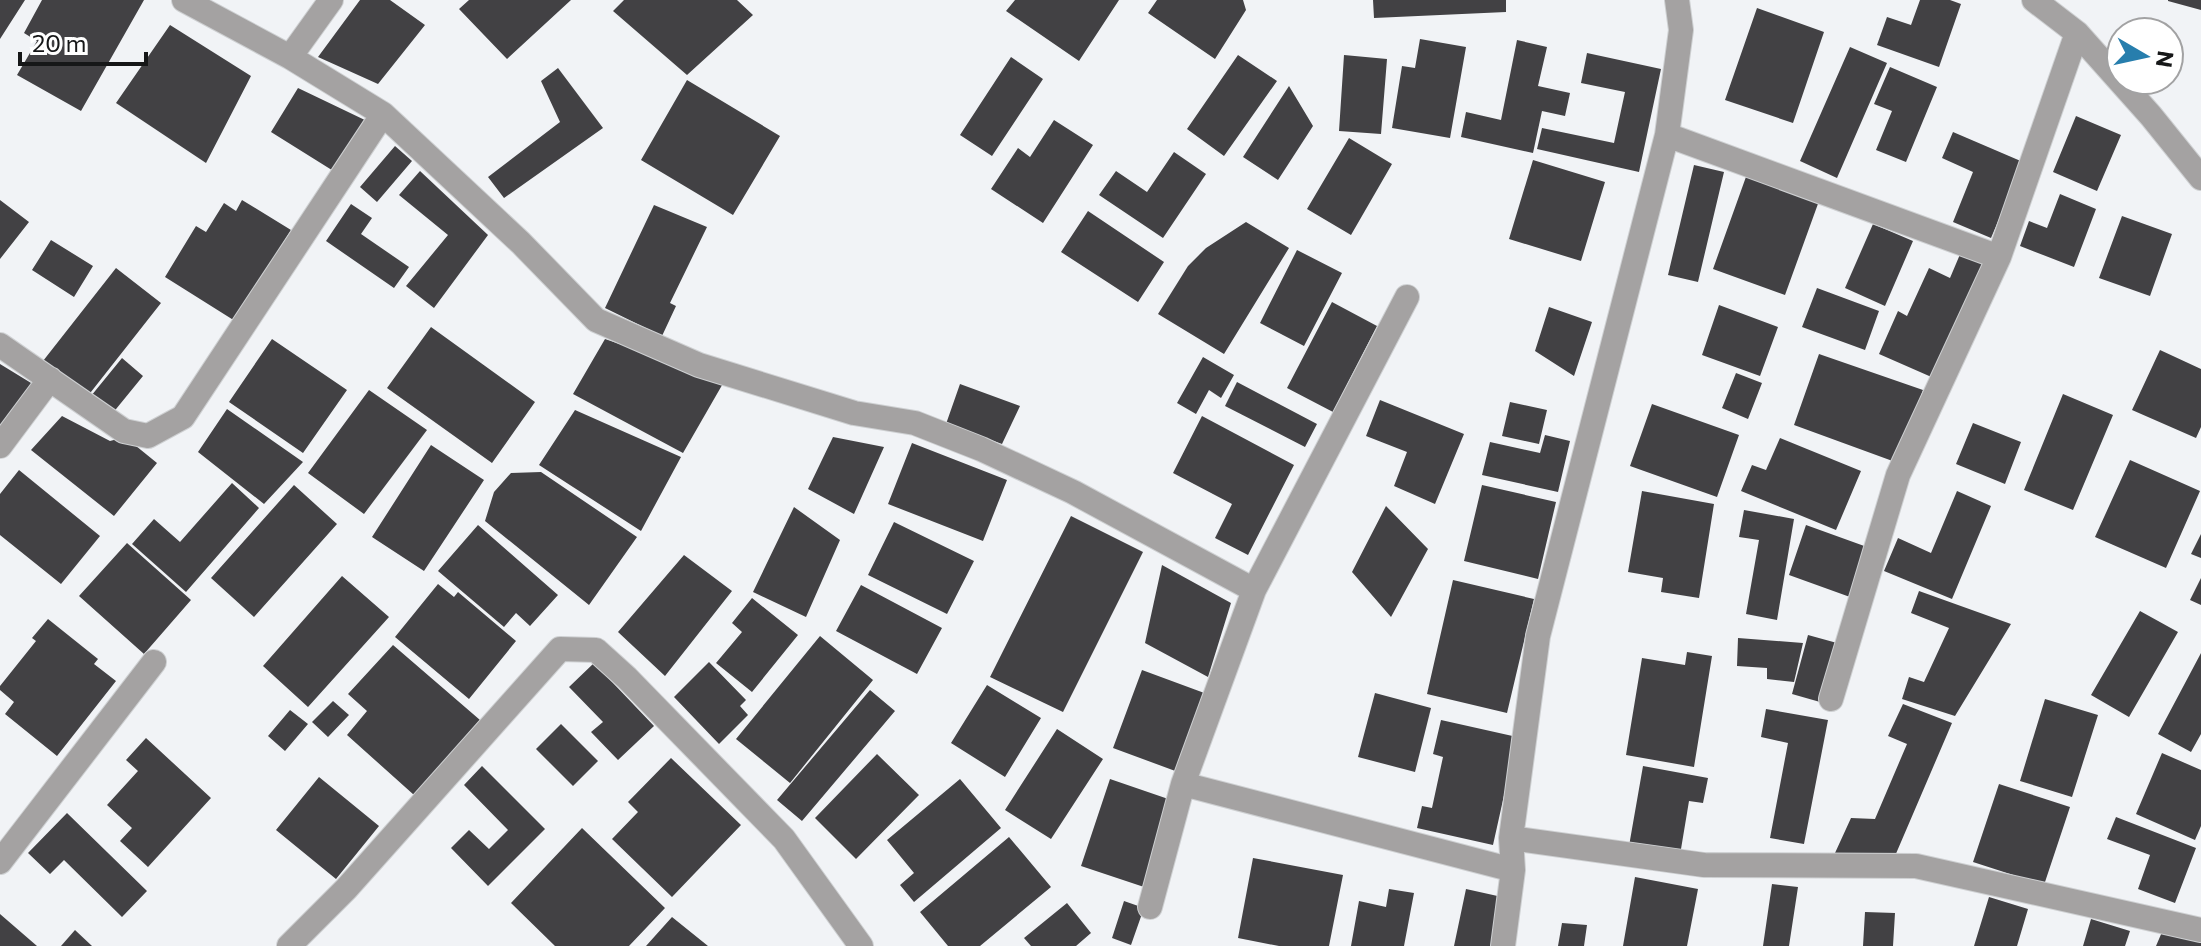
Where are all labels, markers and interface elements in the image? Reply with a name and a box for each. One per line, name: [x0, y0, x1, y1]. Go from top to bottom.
scale bar: [20, 16, 146, 66]
north arrow: [2105, 16, 2185, 96]
text: 20 m: [32, 28, 86, 57]
text: N: [2151, 49, 2180, 69]

